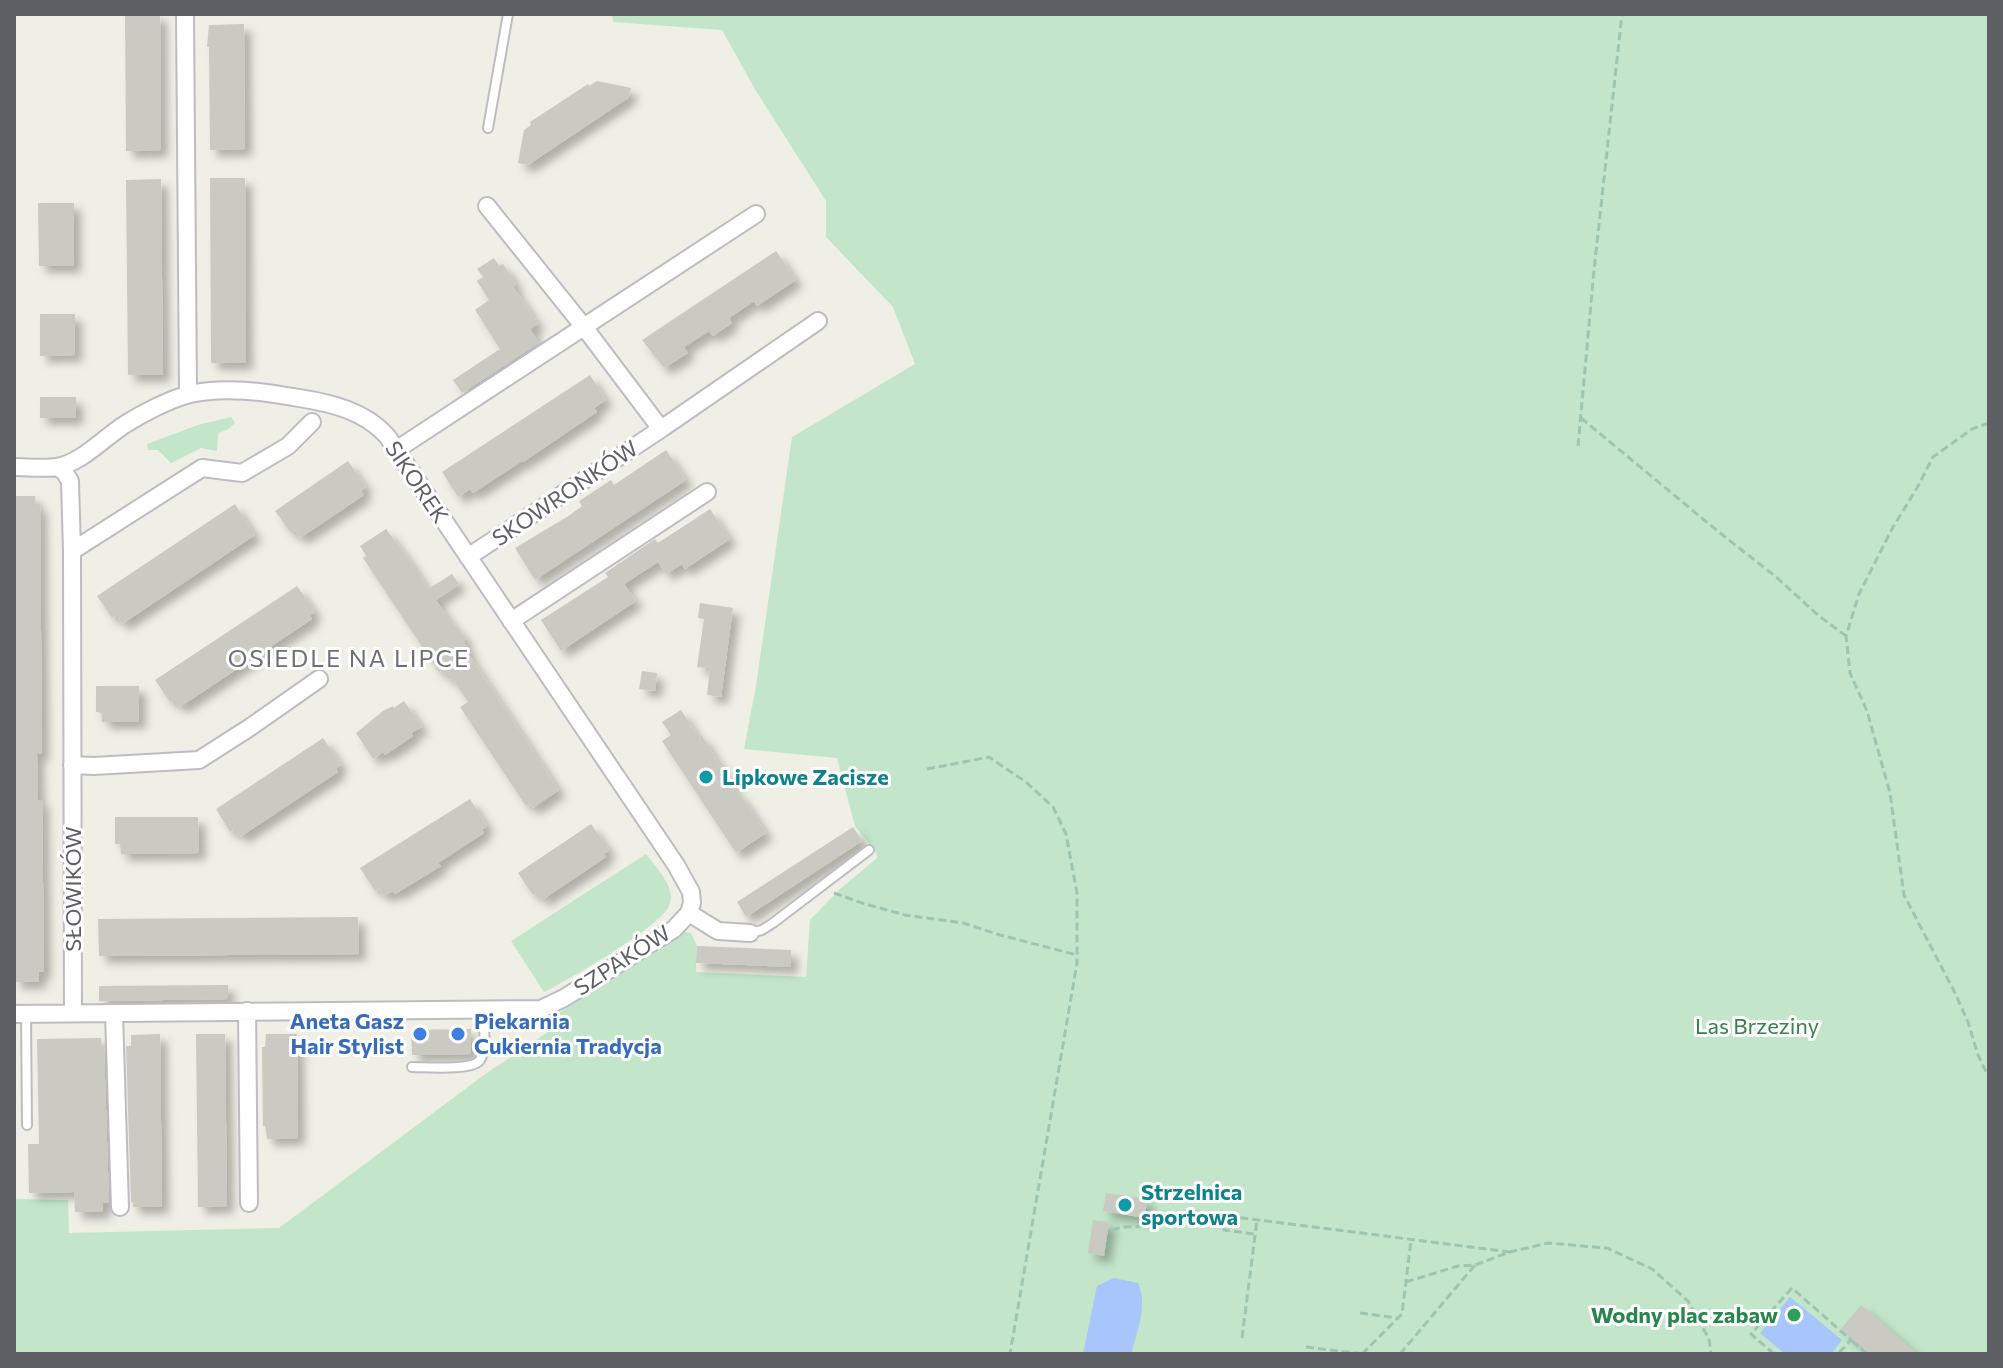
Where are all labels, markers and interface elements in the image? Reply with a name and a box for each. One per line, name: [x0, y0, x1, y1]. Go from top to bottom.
street label: SKOWRONKÓW: [487, 434, 643, 551]
street label: SIKOREK: [380, 435, 455, 528]
district label: OSIEDLE NA LIPCE: [228, 643, 470, 672]
place label: Lipkowe Zacisze: [722, 763, 889, 790]
marker: Lipkowe Zacisze: [697, 768, 715, 786]
street label: SŁOWIKÓW: [59, 826, 86, 952]
street label: SZPAKÓW: [568, 918, 675, 1001]
place label: Aneta Gasz Hair Stylist: [290, 1007, 404, 1059]
place label: Piekarnia Cukiernia Tradycja: [474, 1007, 662, 1059]
park label: Las Brzeziny: [1695, 1012, 1819, 1039]
marker: Aneta Gasz Hair Stylist: [411, 1025, 429, 1043]
marker: Piekarnia Cukiernia Tradycja: [449, 1025, 467, 1043]
place label: Strzelnica sportowa: [1141, 1178, 1242, 1230]
marker: Strzelnica sportowa: [1116, 1196, 1134, 1214]
place label: Wodny plac zabaw: [1591, 1301, 1778, 1328]
marker: Wodny plac zabaw: [1785, 1306, 1803, 1324]

